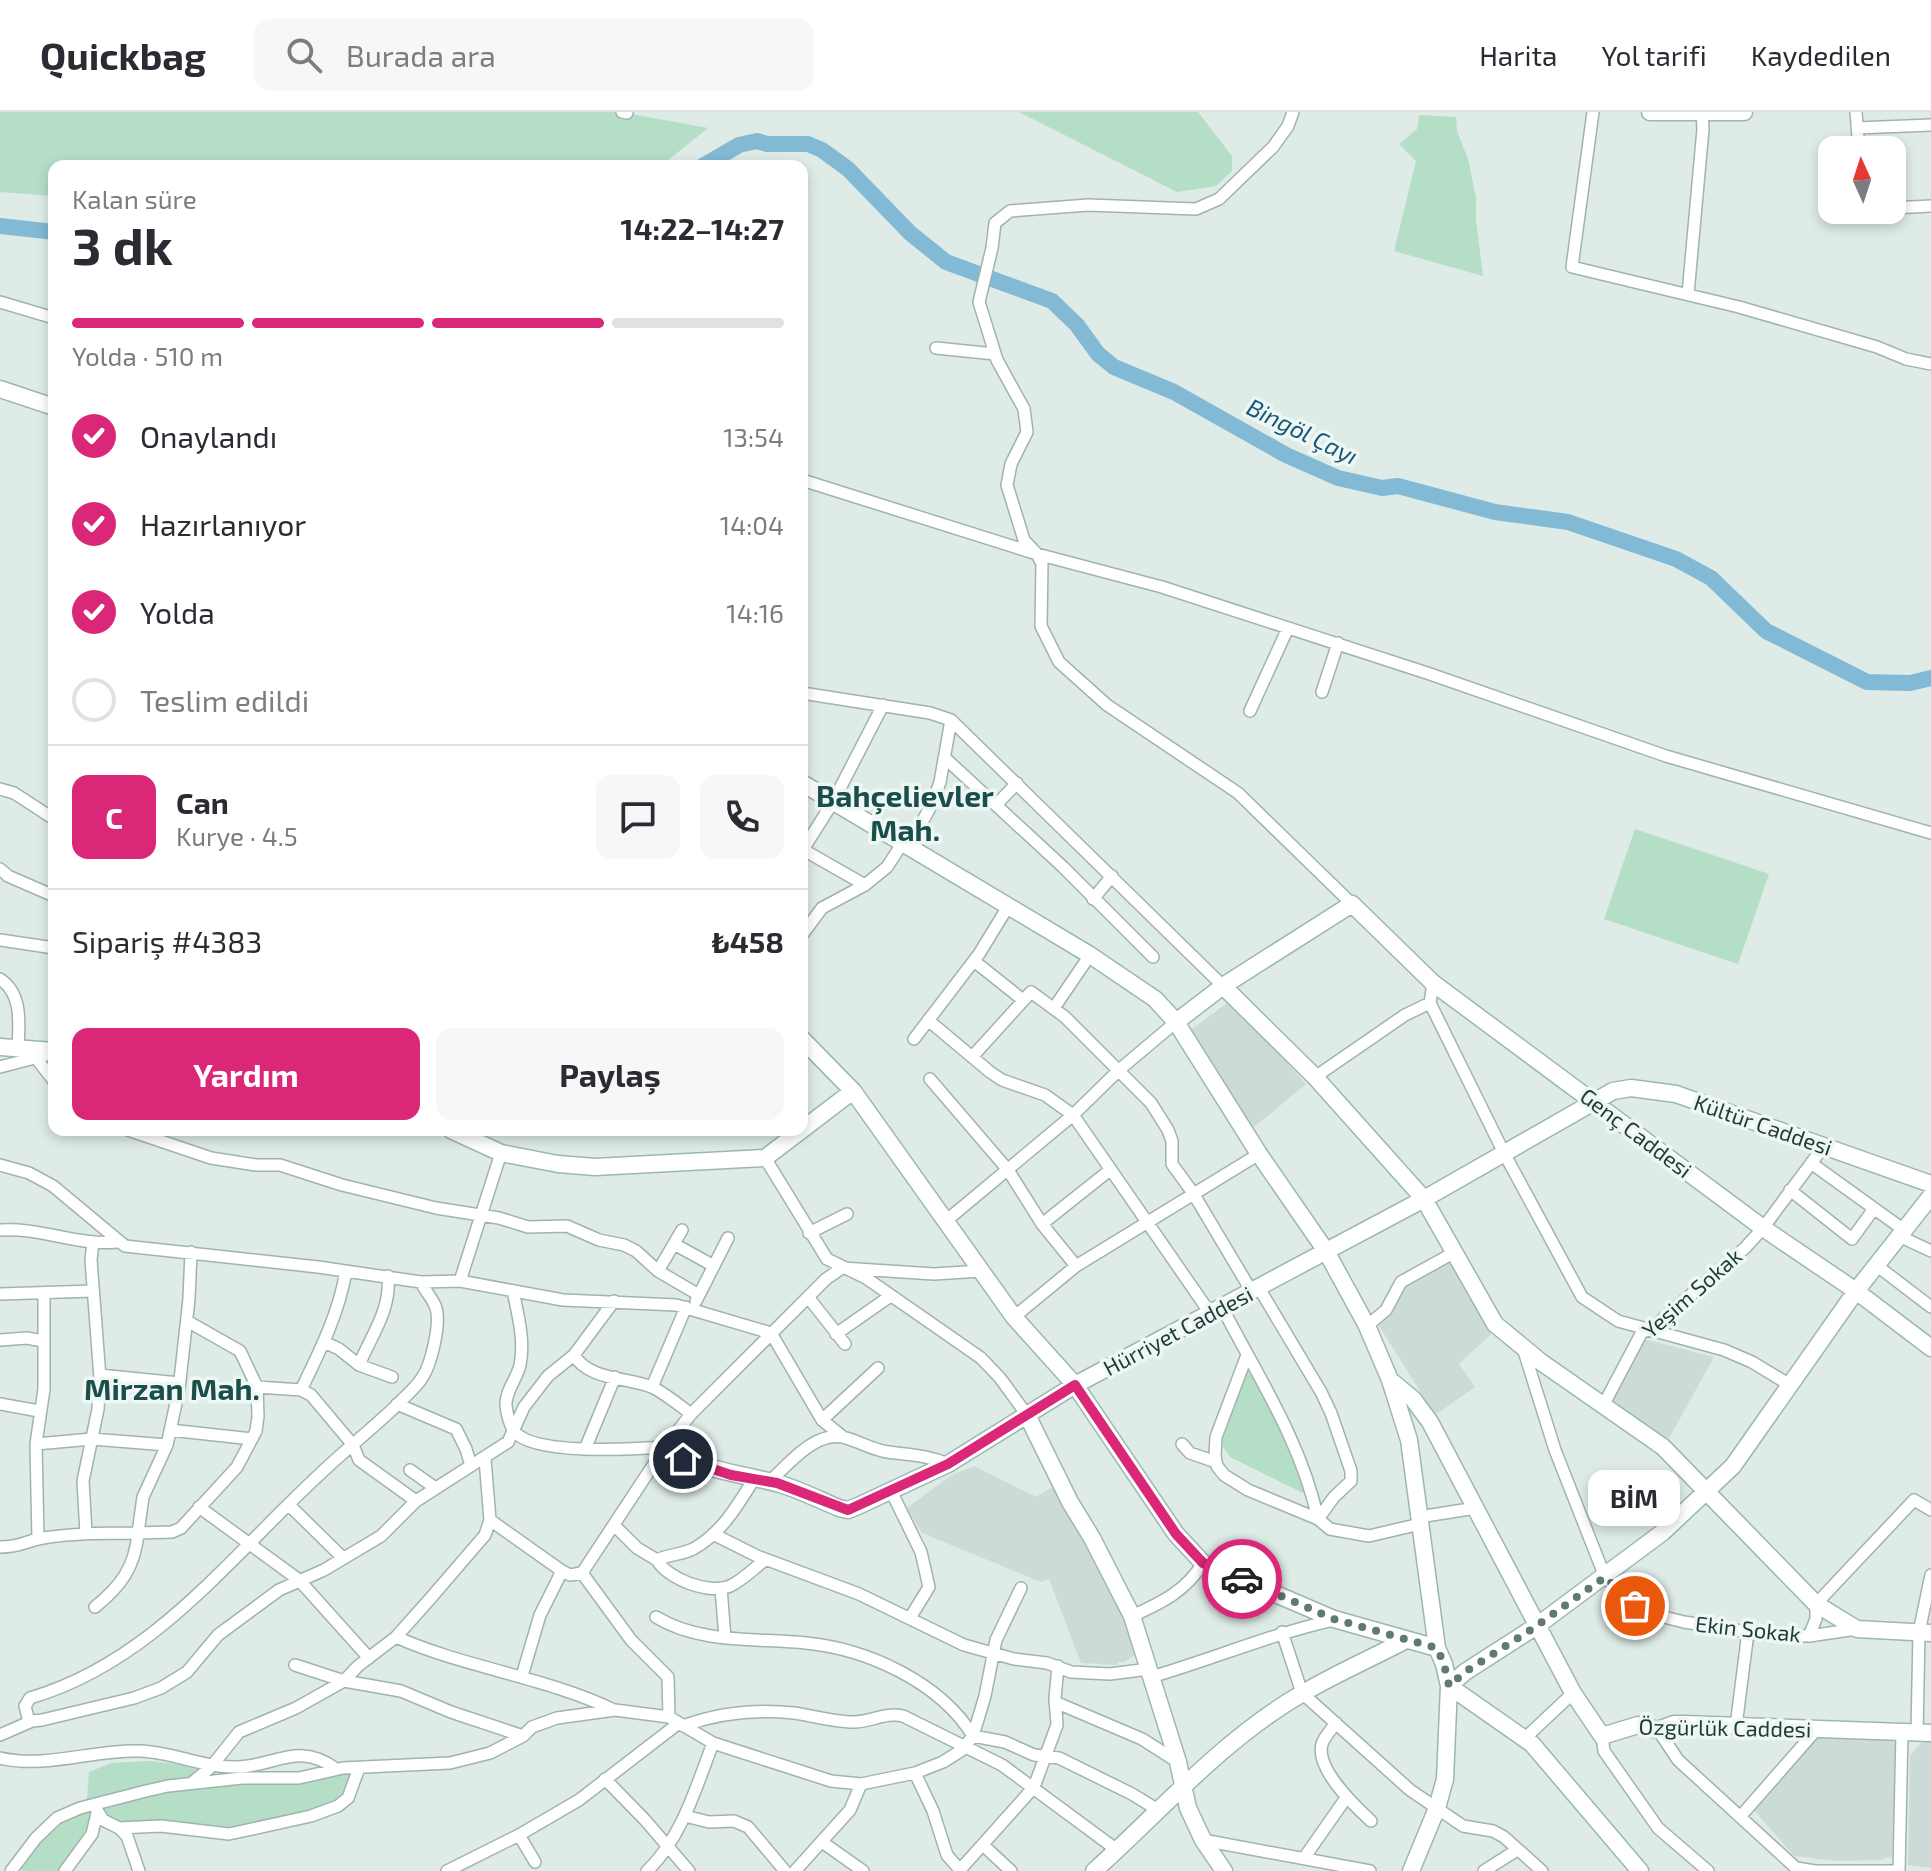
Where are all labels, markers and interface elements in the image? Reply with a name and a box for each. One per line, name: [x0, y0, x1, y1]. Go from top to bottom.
search box: [254, 19, 814, 91]
text: Quickbag: [40, 32, 206, 78]
icon: search: [282, 33, 326, 77]
text: Burada ara: [346, 37, 496, 73]
text: Harita: [1479, 38, 1557, 72]
text: Yol tarifi: [1601, 38, 1707, 72]
text: Kaydedilen: [1751, 38, 1891, 72]
north arrow: [1818, 136, 1906, 224]
map controls: [1818, 136, 1906, 224]
text: Kalan süre: [72, 183, 197, 214]
text: 14:22–14:27: [620, 210, 784, 246]
text: 3 dk: [72, 213, 173, 275]
text: Yolda · 510 m: [72, 340, 223, 371]
water label: Bingöl Çayı: [1242, 391, 1363, 471]
icon: check: [72, 414, 116, 458]
text: Onaylandı: [140, 418, 277, 454]
text: 13:54: [723, 421, 784, 452]
icon: check: [72, 502, 116, 546]
text: Hazırlanıyor: [140, 506, 306, 542]
text: 14:04: [720, 509, 784, 540]
icon: check: [72, 590, 116, 634]
text: Yolda: [140, 594, 215, 630]
text: 14:16: [726, 597, 784, 628]
text: Teslim edildi: [140, 682, 309, 718]
button: chat: [596, 775, 680, 859]
button: phone: [700, 775, 784, 859]
district label: Bahçelievler Mah.: [816, 777, 994, 847]
text: Can: [176, 784, 229, 820]
text: C: [105, 799, 123, 835]
text: Kurye · 4.5: [176, 820, 298, 851]
text: Sipariş #4383: [72, 923, 262, 959]
text: ₺458: [712, 923, 784, 959]
button: Yardım: [72, 1028, 420, 1120]
button: Paylaş: [436, 1028, 784, 1120]
street label: Genç Caddesi: [1575, 1082, 1697, 1184]
street label: Kültür Caddesi: [1691, 1088, 1836, 1160]
street label: Yeşim Sokak: [1636, 1242, 1748, 1344]
street label: Hürriyet Caddesi: [1098, 1280, 1257, 1380]
district label: Mirzan Mah.: [84, 1370, 260, 1406]
pin: [649, 1425, 717, 1493]
icon: home: [661, 1437, 705, 1481]
callout: BİM: [1589, 1470, 1681, 1526]
text: BİM: [1610, 1482, 1658, 1513]
courier: [1202, 1539, 1282, 1619]
icon: car: [1220, 1557, 1264, 1601]
pin: [1601, 1572, 1669, 1640]
icon: bag: [1613, 1584, 1657, 1628]
street label: Ekin Sokak: [1694, 1610, 1802, 1646]
street label: Özgürlük Caddesi: [1638, 1712, 1812, 1742]

